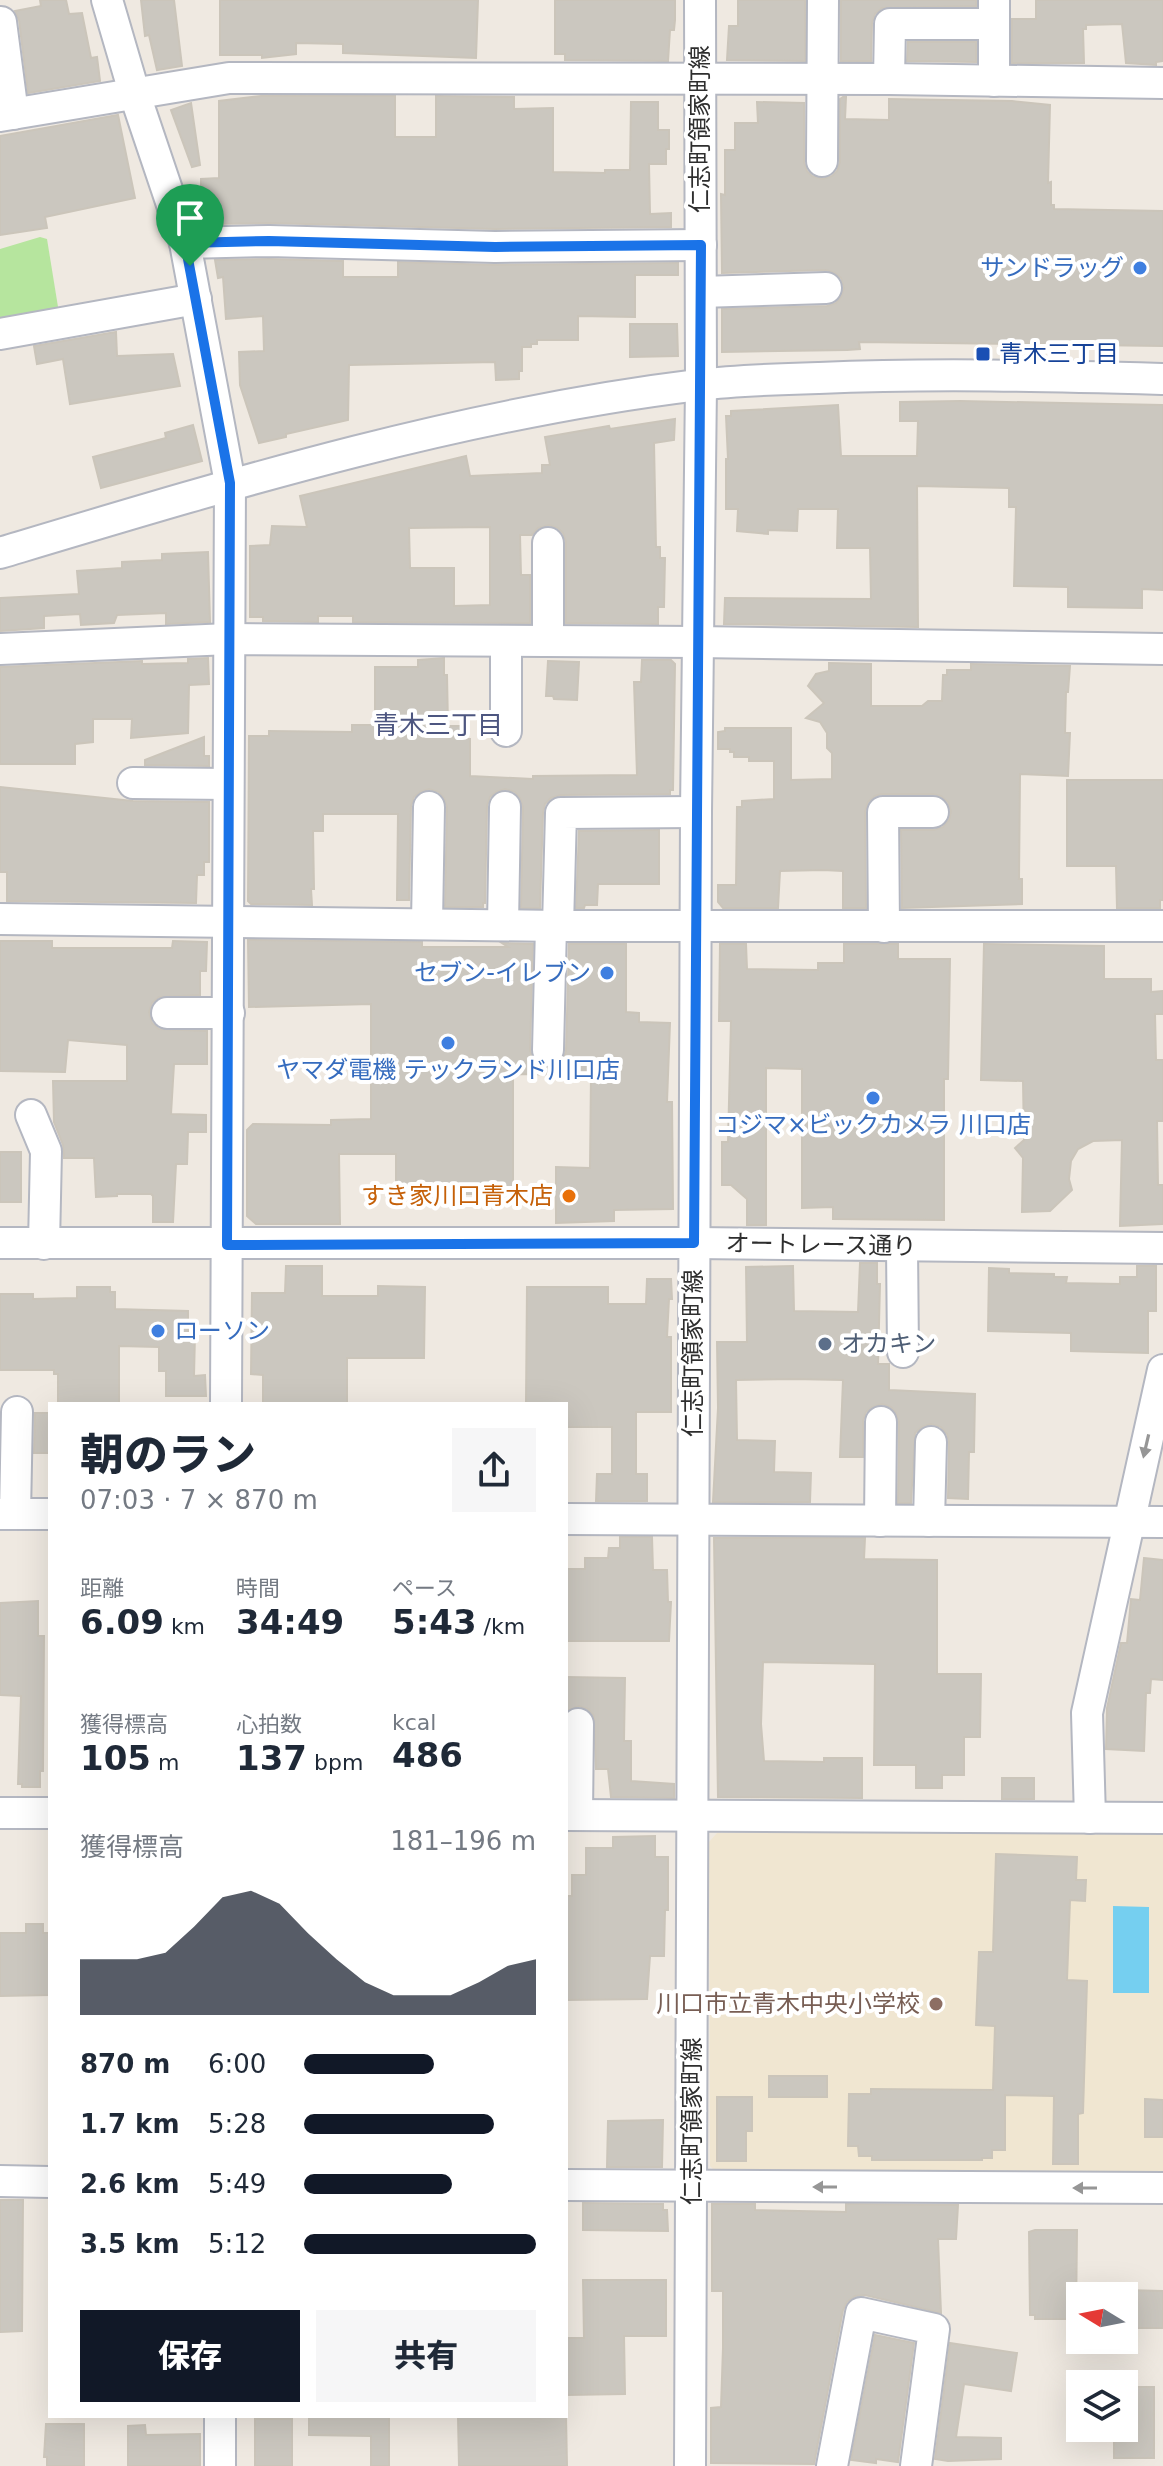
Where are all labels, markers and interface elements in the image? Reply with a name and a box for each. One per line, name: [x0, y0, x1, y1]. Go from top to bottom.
street label: 仁志町領家町線: [686, 45, 714, 213]
pin: [156, 184, 224, 266]
icon: arrive: [168, 196, 212, 240]
place label: サンドラッグ: [980, 254, 1124, 282]
marker: サンドラッグ: [1131, 259, 1149, 277]
place label: 青木三丁目: [999, 340, 1119, 368]
marker: 青木三丁目: [974, 345, 992, 363]
district label: 青木三丁目: [373, 710, 503, 740]
place label: セブン-イレブン: [414, 959, 591, 987]
marker: セブン-イレブン: [598, 964, 616, 982]
marker: ヤマダ電機 テックランド川口店: [439, 1034, 457, 1052]
place label: ヤマダ電機 テックランド川口店: [276, 1056, 620, 1084]
marker: コジマ×ビックカメラ 川口店: [864, 1089, 882, 1107]
place label: コジマ×ビックカメラ 川口店: [715, 1111, 1031, 1139]
place label: すき家川口青木店: [361, 1182, 553, 1210]
marker: すき家川口青木店: [560, 1187, 578, 1205]
street label: オートレース通り: [725, 1229, 917, 1261]
street label: 仁志町領家町線: [679, 1269, 707, 1437]
place label: ローソン: [174, 1317, 270, 1345]
marker: ローソン: [149, 1322, 167, 1340]
place label: オカキン: [841, 1330, 936, 1358]
marker: オカキン: [816, 1335, 834, 1353]
button: share: [452, 1428, 536, 1512]
text: 朝のラン: [80, 1429, 256, 1480]
one-way arrow: [1139, 1434, 1152, 1459]
text: 07:03 · 7 × 870 m: [80, 1485, 318, 1515]
text: 距離: [80, 1576, 124, 1601]
text: 時間: [236, 1576, 280, 1601]
text: ペース: [392, 1576, 457, 1601]
text: 6.09: [80, 1602, 164, 1642]
text: 34:49: [236, 1602, 344, 1642]
text: 5:43: [392, 1602, 477, 1642]
text: km: [164, 1614, 205, 1639]
text: /km: [477, 1614, 525, 1639]
text: kcal: [392, 1710, 436, 1735]
text: 獲得標高: [80, 1712, 168, 1737]
text: 心拍数: [236, 1712, 302, 1737]
text: 486: [392, 1735, 463, 1775]
text: 105: [80, 1738, 151, 1778]
text: 137: [236, 1738, 307, 1778]
text: m: [151, 1750, 179, 1775]
text: bpm: [307, 1750, 363, 1775]
text: 181–196 m: [390, 1826, 536, 1856]
text: 獲得標高: [80, 1832, 184, 1862]
place label: 川口市立青木中央小学校: [656, 1990, 920, 2018]
marker: 川口市立青木中央小学校: [927, 1995, 945, 2013]
street label: 仁志町領家町線: [678, 2037, 706, 2205]
text: 870 m: [80, 2049, 170, 2079]
text: 6:00: [208, 2049, 266, 2079]
text: 1.7 km: [80, 2109, 180, 2139]
text: 5:28: [208, 2109, 266, 2139]
text: 2.6 km: [80, 2169, 180, 2199]
text: 5:49: [208, 2169, 266, 2199]
one-way arrow: [812, 2181, 837, 2193]
one-way arrow: [1072, 2182, 1097, 2194]
text: 3.5 km: [80, 2229, 180, 2259]
text: 5:12: [208, 2229, 266, 2259]
north arrow: [1066, 2282, 1138, 2354]
map controls: [1066, 2282, 1138, 2442]
button: 保存: [80, 2310, 300, 2402]
button: 共有: [316, 2310, 536, 2402]
button: layers: [1066, 2370, 1138, 2442]

